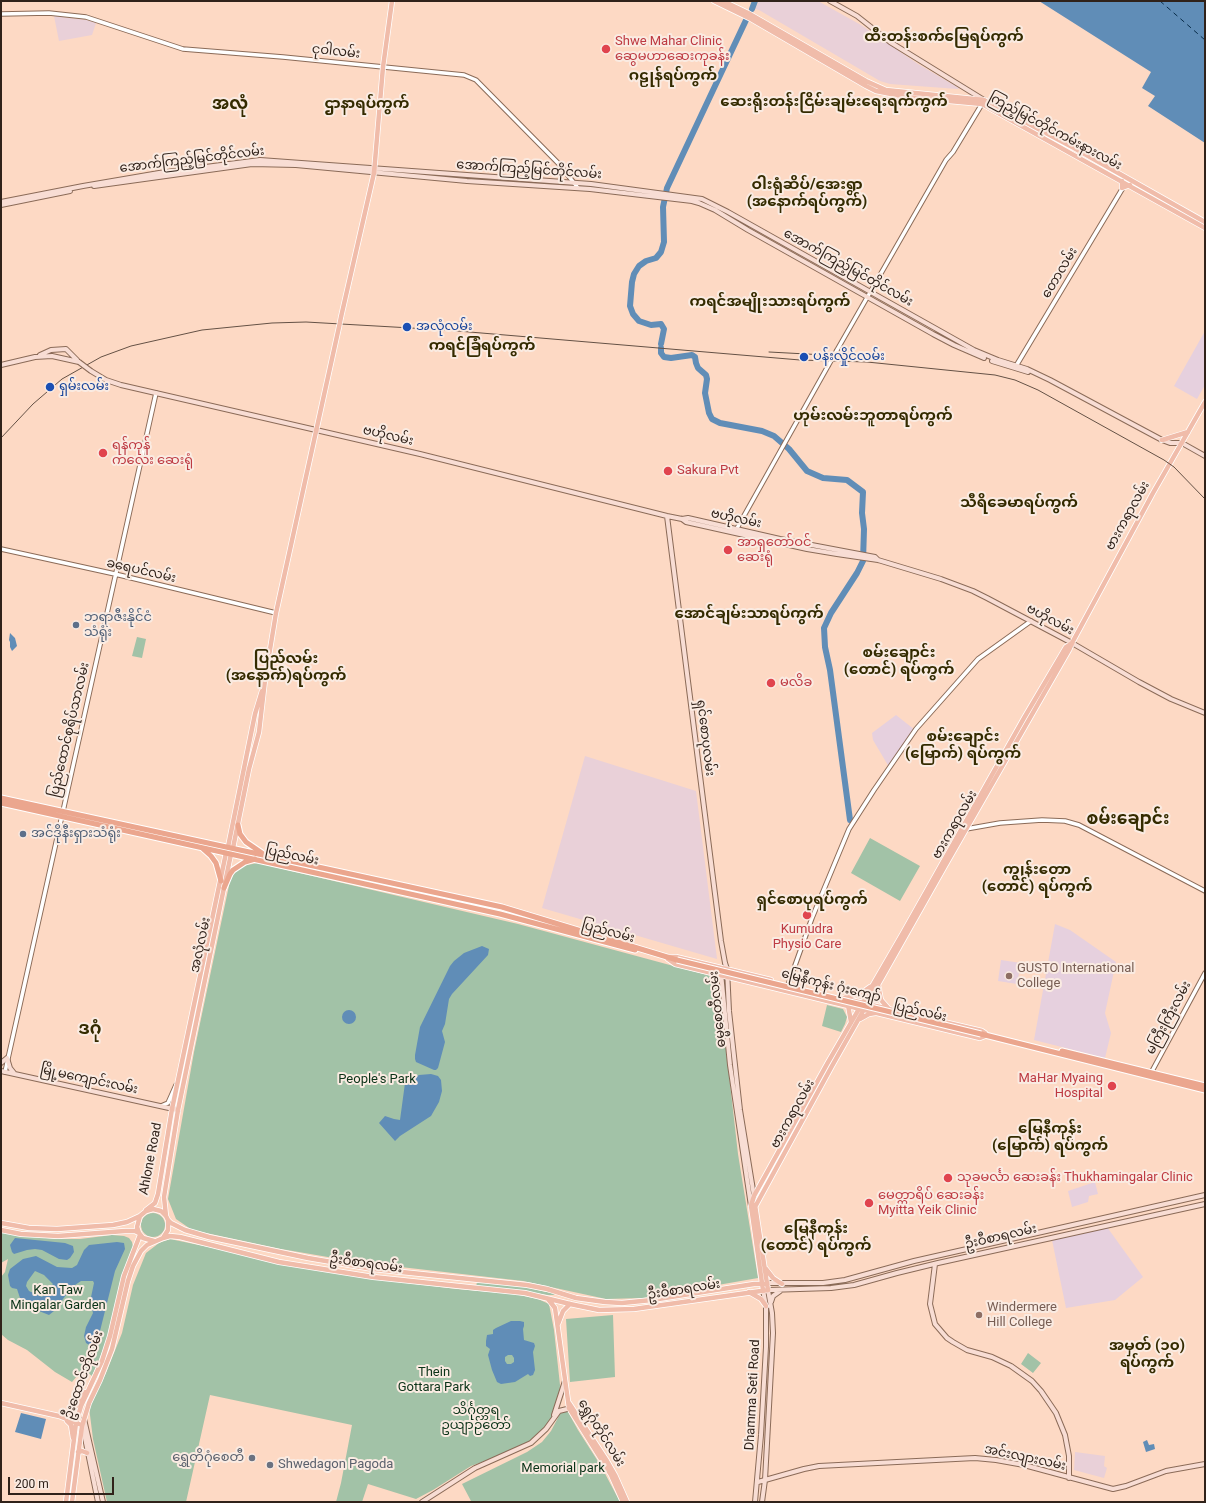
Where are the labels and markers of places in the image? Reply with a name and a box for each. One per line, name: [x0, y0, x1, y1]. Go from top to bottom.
place label: Shwe Mahar Clinic ဆွေမဟာဆေးကုခန်း: [615, 34, 729, 65]
marker: Shwe Mahar Clinic ဆွေမဟာဆေးကုခန်း: [600, 43, 612, 55]
place label: အလုံလမ်း: [416, 319, 472, 335]
marker: အလုံလမ်း: [401, 321, 413, 333]
place label: ပန်းလှိုင်လမ်း: [813, 349, 885, 365]
marker: ပန်းလှိုင်လမ်း: [798, 351, 810, 363]
place label: ရှမ်းလမ်း: [59, 379, 109, 395]
marker: ရှမ်းလမ်း: [44, 381, 56, 393]
place label: ရန်ကုန် ကလေး ဆေးရုံ: [112, 438, 193, 469]
marker: ရန်ကုန် ကလေး ဆေးရုံ: [97, 447, 109, 459]
place label: Sakura Pvt: [677, 463, 739, 479]
marker: Sakura Pvt: [662, 465, 674, 477]
place label: အာရှတော်ဝင် ဆေးရုံ: [737, 535, 811, 566]
marker: အာရှတော်ဝင် ဆေးရုံ: [722, 544, 734, 556]
place label: ဘရာဇီးနိုင်ငံ သံရုံး: [84, 610, 152, 641]
marker: ဘရာဇီးနိုင်ငံ သံရုံး: [71, 620, 81, 630]
place label: မလိခ: [780, 675, 812, 691]
marker: မလိခ: [765, 677, 777, 689]
place label: အင်ဒိုနီးရှားသံရုံး: [31, 826, 121, 842]
marker: အင်ဒိုနီးရှားသံရုံး: [18, 829, 28, 839]
marker: Kumudra Physio Care: [801, 909, 813, 921]
place label: Kumudra Physio Care: [773, 922, 841, 953]
place label: GUSTO International College: [1017, 961, 1135, 992]
marker: GUSTO International College: [1004, 971, 1014, 981]
place label: MaHar Myaing Hospital: [1018, 1071, 1103, 1102]
marker: MaHar Myaing Hospital: [1106, 1080, 1118, 1092]
place label: သုခမင်္လာ ဆေးခန်း Thukhamingalar Clinic: [957, 1170, 1193, 1186]
marker: သုခမင်္လာ ဆေးခန်း Thukhamingalar Clinic: [942, 1172, 954, 1184]
place label: မေတ္တာရိပ် ဆေးခန်း Myitta Yeik Clinic: [878, 1188, 984, 1219]
marker: မေတ္တာရိပ် ဆေးခန်း Myitta Yeik Clinic: [863, 1197, 875, 1209]
place label: Windermere Hill College: [987, 1300, 1057, 1331]
marker: Windermere Hill College: [974, 1310, 984, 1320]
place label: ရွှေတိဂုံစေတီ: [172, 1450, 244, 1466]
marker: ရွှေတိဂုံစေတီ: [247, 1453, 257, 1463]
place label: Shwedagon Pagoda: [278, 1457, 393, 1473]
marker: Shwedagon Pagoda: [265, 1460, 275, 1470]

